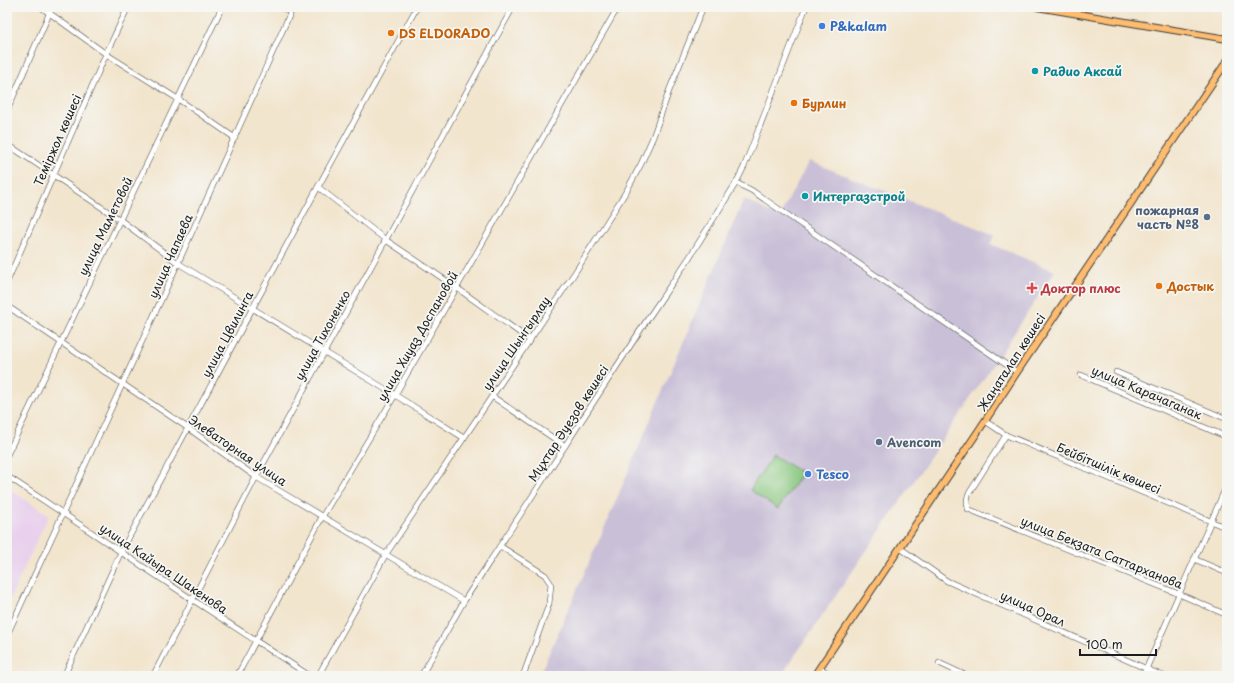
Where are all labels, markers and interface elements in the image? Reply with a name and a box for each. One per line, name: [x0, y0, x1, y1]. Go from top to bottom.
place label: P&kalam: [830, 17, 887, 35]
marker: P&kalam: [817, 21, 827, 31]
place label: DS ELDORADO: [399, 24, 491, 42]
marker: DS ELDORADO: [386, 28, 396, 38]
place label: Радио Аксай: [1043, 62, 1122, 80]
marker: Радио Аксай: [1030, 66, 1040, 76]
street label: Теміржол көшесі: [29, 91, 85, 189]
place label: Бурлин: [802, 94, 846, 112]
marker: Бурлин: [789, 98, 799, 108]
street label: улица Маметовой: [73, 174, 137, 278]
place label: Интергазстрой: [813, 187, 905, 205]
marker: Интергазстрой: [800, 191, 810, 201]
place label: пожарная часть №8: [1135, 201, 1199, 233]
street label: улица Чапаева: [143, 211, 197, 301]
marker: пожарная часть №8: [1202, 212, 1212, 222]
street label: улица Хиуаз Доспановой: [372, 268, 462, 404]
place label: Достык: [1166, 277, 1214, 295]
place label: Доктор плюс: [1040, 279, 1121, 297]
marker: Достык: [1154, 281, 1164, 291]
marker: Доктор плюс: [1026, 282, 1038, 294]
street label: улица Тихоненко: [290, 286, 354, 384]
street label: улица Цвилинга: [197, 287, 258, 380]
street label: улица Шынгырлау: [478, 292, 554, 394]
street label: Жаңаталап көшесі: [972, 310, 1049, 415]
street label: Мұхтар Әуезов көшесі: [523, 361, 613, 485]
street label: улица Карачаганак: [1089, 361, 1206, 424]
street label: Элеваторная улица: [185, 410, 291, 490]
place label: Avencom: [886, 433, 941, 451]
marker: Avencom: [874, 437, 884, 447]
street label: Бейбітшілік көшесі: [1054, 438, 1164, 498]
place label: Tesco: [816, 465, 849, 483]
marker: Tesco: [803, 469, 813, 479]
street label: улица Бекзата Саттарханова: [1018, 511, 1186, 593]
street label: улица Кайыра Шакенова: [96, 518, 232, 618]
street label: улица Орал: [998, 586, 1068, 630]
scale bar: [1080, 631, 1156, 657]
text: 100 m: [1086, 635, 1123, 653]

